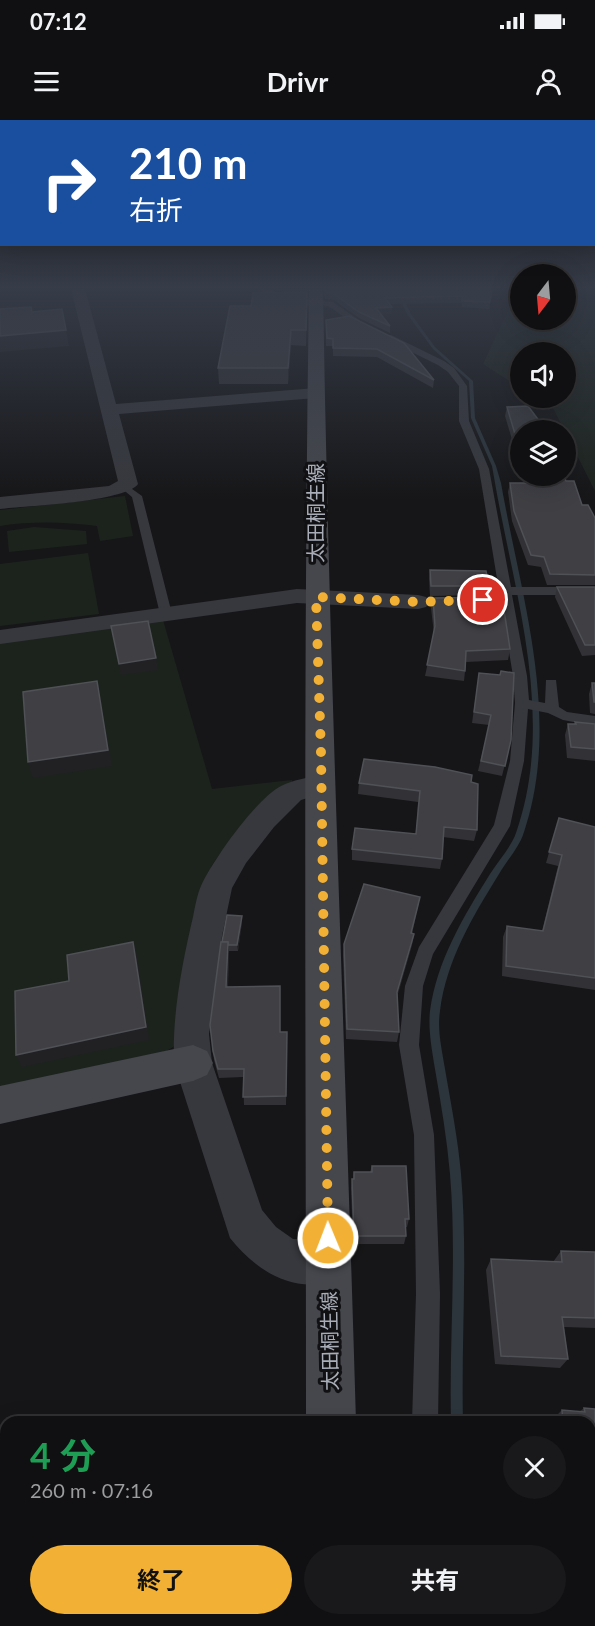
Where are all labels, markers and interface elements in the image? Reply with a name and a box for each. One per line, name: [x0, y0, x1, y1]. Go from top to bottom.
text: 07:12: [30, 8, 87, 35]
icon: menu: [30, 65, 63, 98]
text: Drivr: [267, 65, 328, 98]
icon: person: [532, 65, 565, 98]
text: 210 m: [129, 138, 247, 188]
icon: right: [30, 144, 108, 222]
text: 右折: [129, 193, 183, 226]
north arrow: [510, 264, 576, 330]
map controls: [510, 264, 576, 486]
button: sound: [510, 342, 576, 408]
button: layers: [510, 420, 576, 486]
street label: 太田桐生線: [303, 463, 327, 563]
pin: [457, 574, 508, 625]
icon: arrive: [466, 583, 499, 616]
position arrow: [296, 1206, 360, 1270]
street label: 太田桐生線: [316, 1291, 342, 1391]
text: 4 分: [30, 1433, 96, 1477]
button: close: [503, 1436, 566, 1499]
text: 260 m · 07:16: [30, 1478, 153, 1502]
button: 終了: [30, 1545, 292, 1614]
button: 共有: [304, 1545, 566, 1614]

